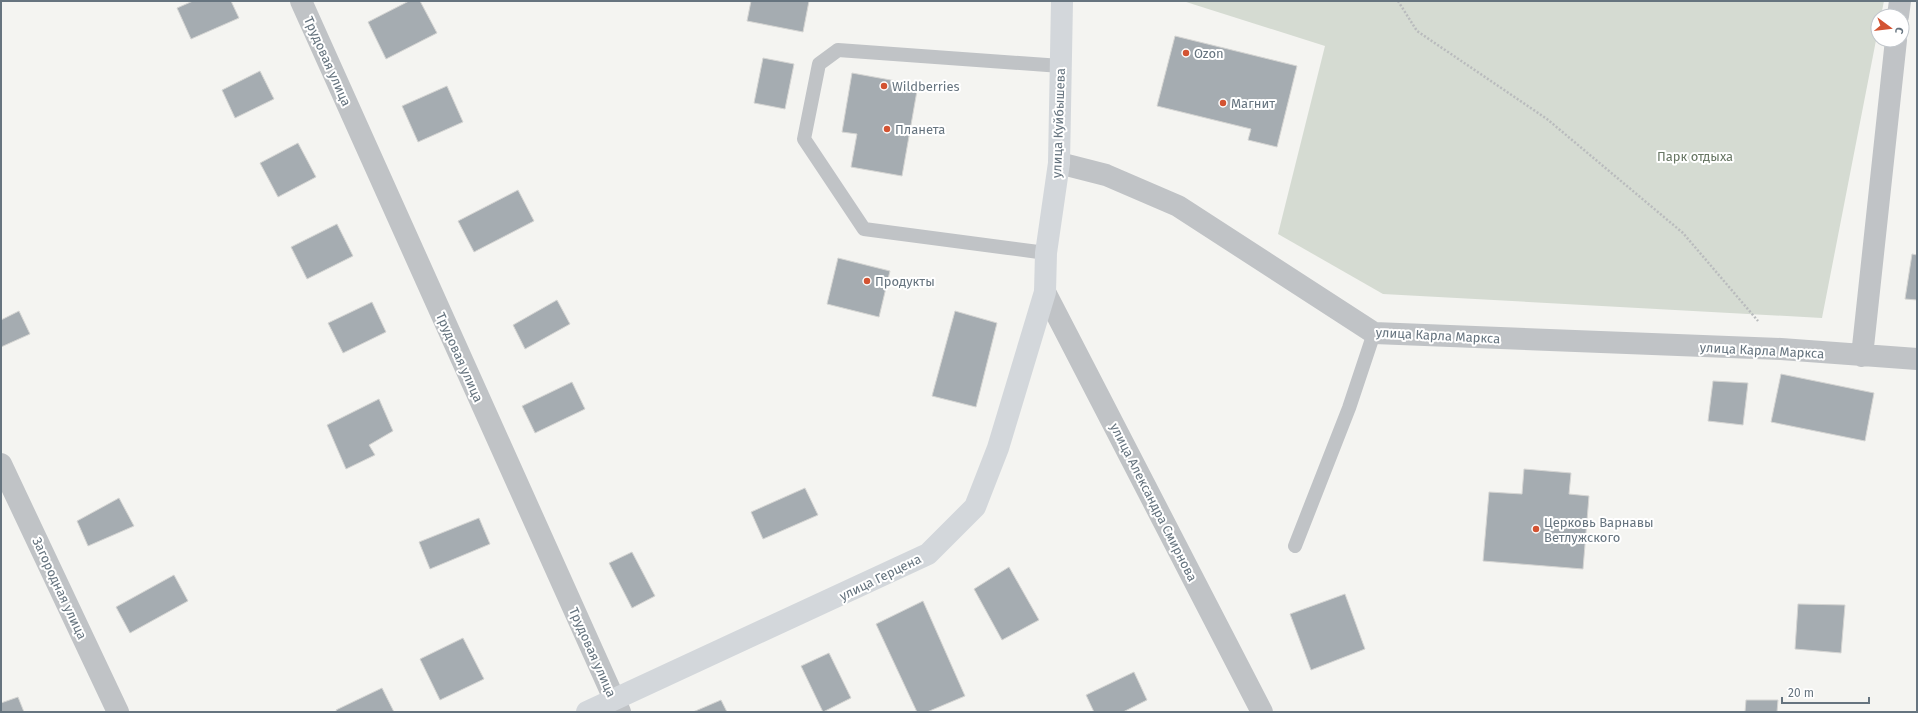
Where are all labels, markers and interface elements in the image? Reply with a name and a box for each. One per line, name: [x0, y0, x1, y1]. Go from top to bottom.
north arrow: [1870, 8, 1910, 48]
street label: Трудовая улица: [301, 14, 354, 108]
text: С: [1892, 26, 1906, 36]
place label: Ozon: [1194, 46, 1224, 61]
marker: Ozon: [1181, 48, 1191, 58]
street label: улица Куйбышева: [1049, 68, 1068, 178]
place label: Wildberries: [892, 79, 960, 94]
marker: Wildberries: [879, 81, 889, 91]
place label: Магнит: [1231, 96, 1275, 111]
marker: Магнит: [1218, 98, 1228, 108]
place label: Планета: [895, 122, 945, 137]
marker: Планета: [882, 124, 892, 134]
park label: Парк отдыха: [1657, 149, 1733, 164]
place label: Продукты: [875, 274, 935, 289]
marker: Продукты: [862, 276, 872, 286]
street label: Трудовая улица: [433, 310, 486, 404]
street label: улица Карла Маркса: [1375, 325, 1501, 346]
street label: улица Карла Маркса: [1699, 340, 1825, 361]
street label: улица Александра Смирнова: [1107, 421, 1200, 584]
place label: Церковь Варнавы Ветлужского: [1544, 515, 1654, 545]
marker: Церковь Варнавы Ветлужского: [1531, 524, 1541, 534]
street label: Загородная улица: [29, 535, 90, 642]
street label: улица Герцена: [837, 551, 924, 604]
street label: Трудовая улица: [566, 605, 619, 699]
scale bar: [1782, 679, 1869, 705]
text: 20 m: [1788, 686, 1814, 700]

